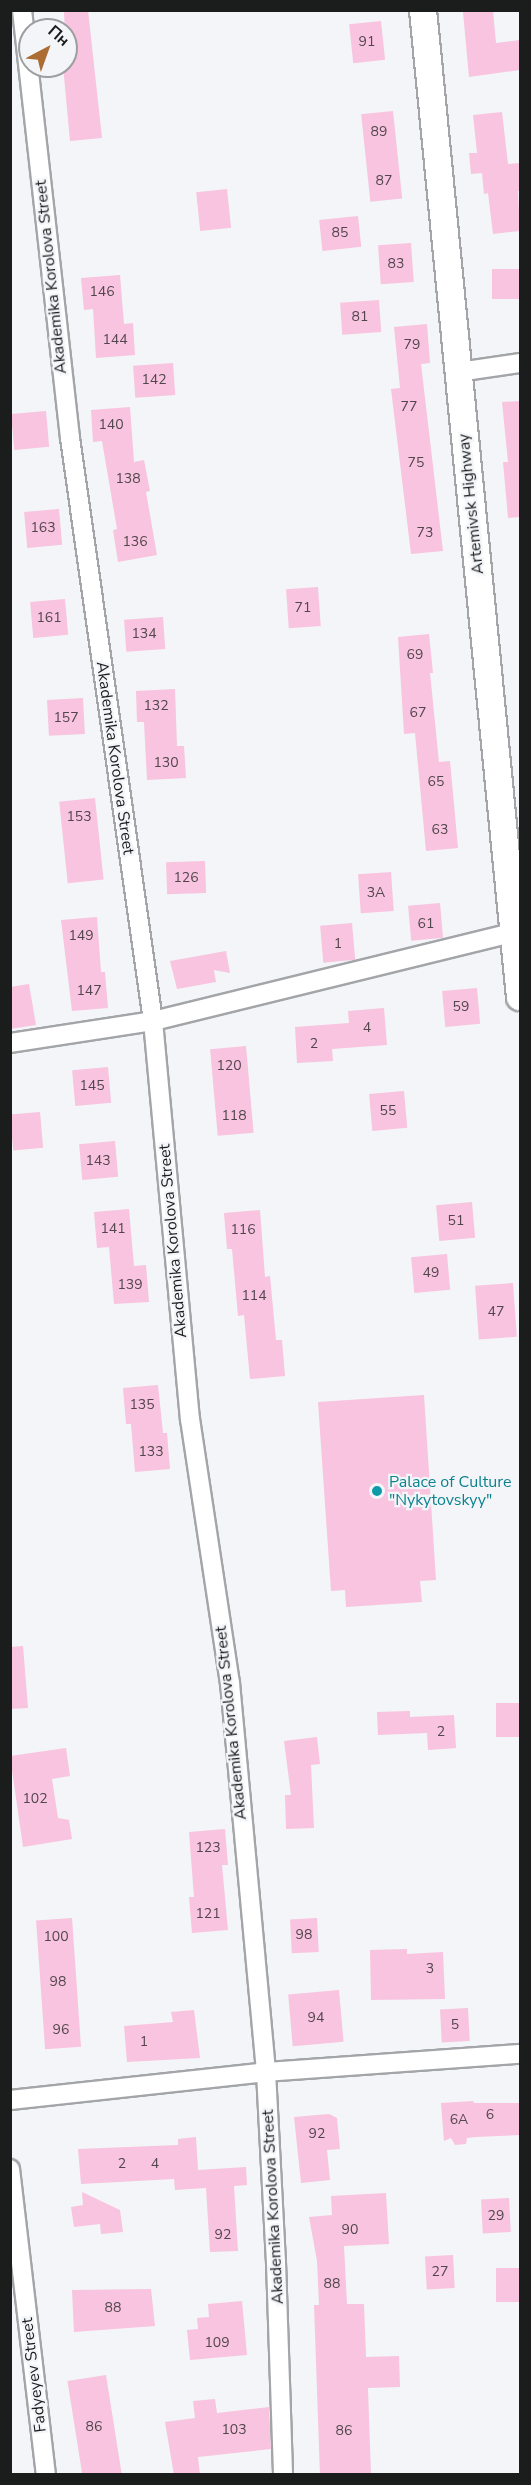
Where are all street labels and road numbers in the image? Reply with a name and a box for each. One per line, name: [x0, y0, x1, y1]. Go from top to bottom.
street label: Akademika Korolova Street: [31, 179, 71, 375]
street label: Artemivsk Highway: [454, 433, 488, 575]
street label: Akademika Korolova Street: [92, 660, 138, 856]
street label: Akademika Korolova Street: [155, 1143, 191, 1339]
street label: Akademika Korolova Street: [211, 1625, 251, 1821]
street label: Akademika Korolova Street: [258, 2109, 288, 2305]
street label: Fadyeyev Street: [17, 2317, 51, 2433]

